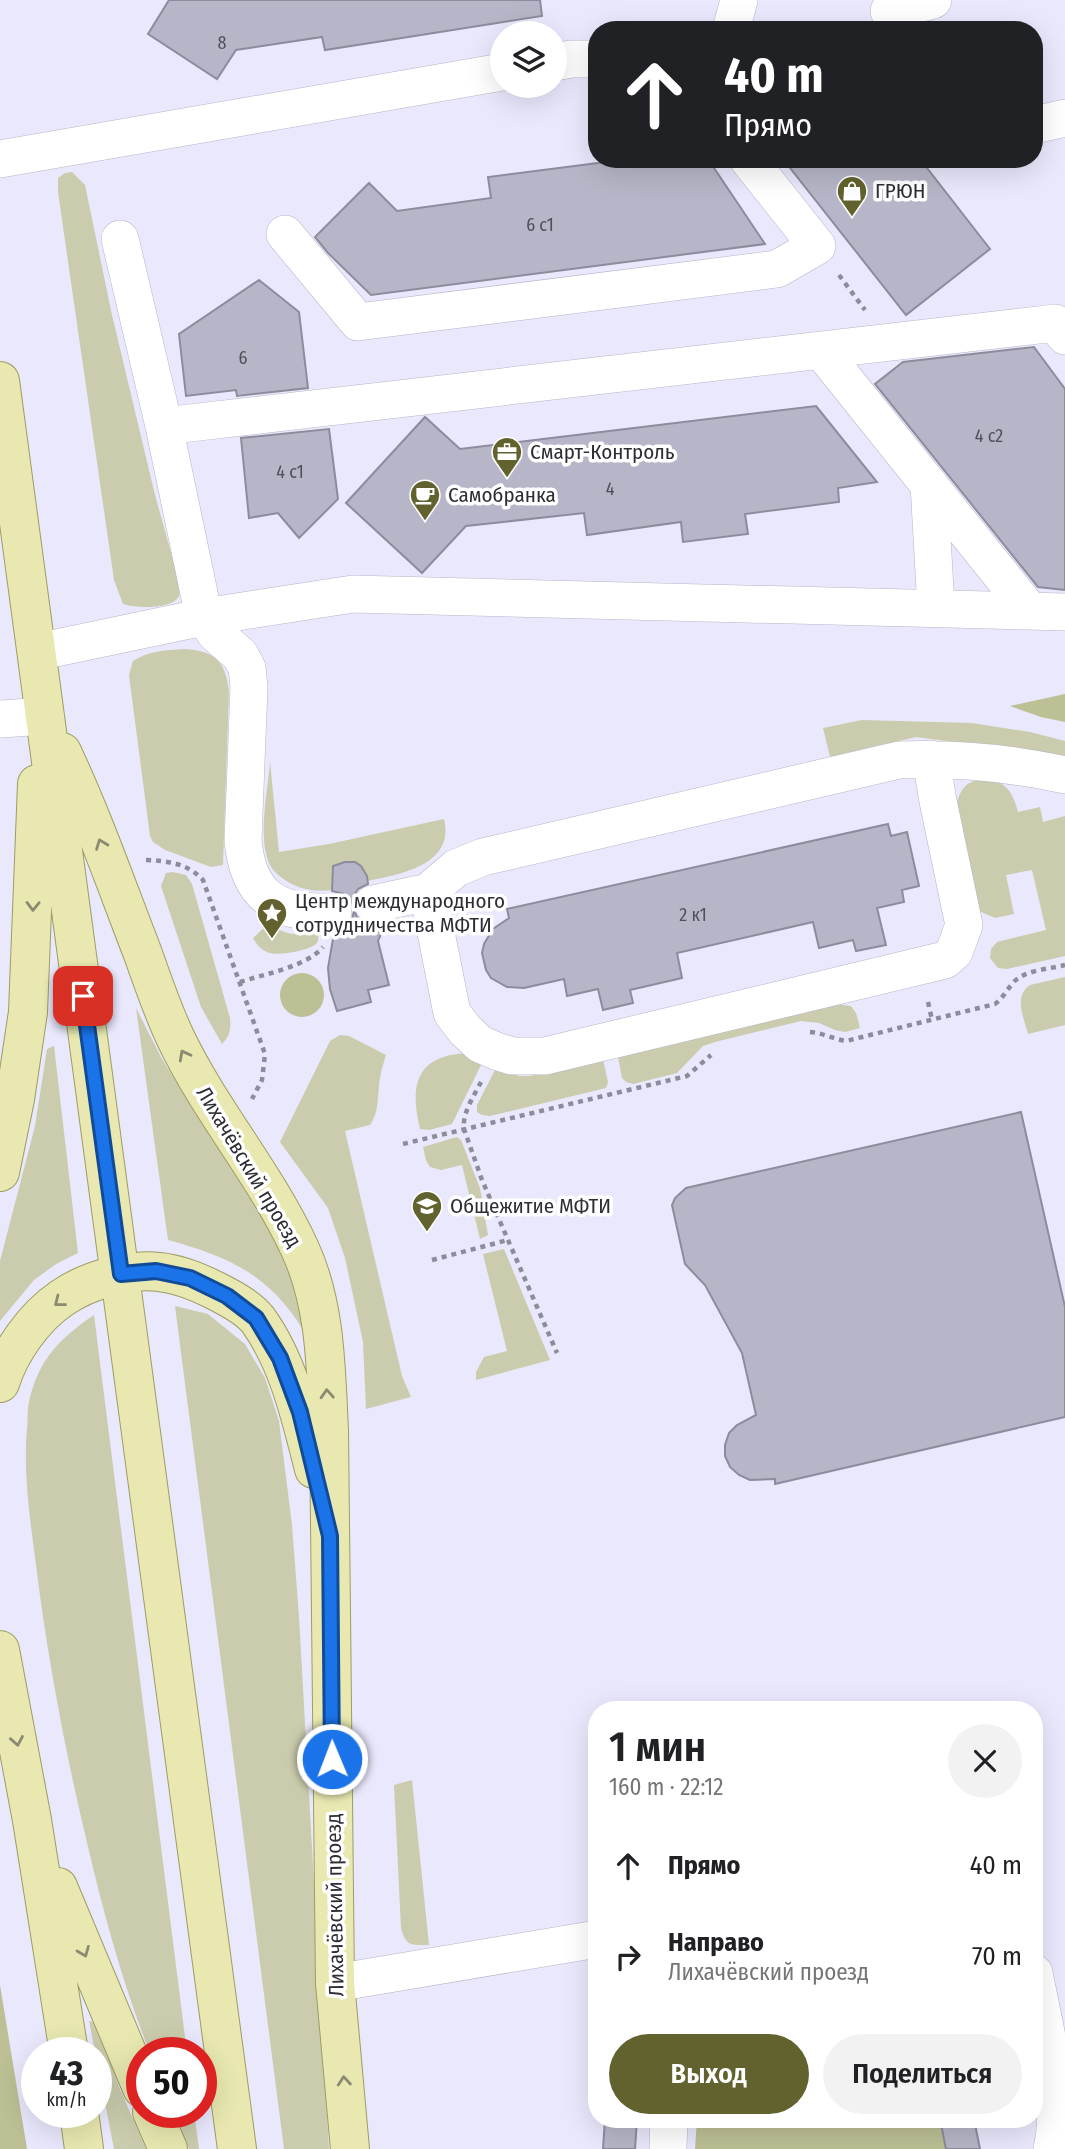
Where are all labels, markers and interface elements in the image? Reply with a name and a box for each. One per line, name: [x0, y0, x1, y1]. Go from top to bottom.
map controls: [490, 21, 567, 98]
button: layers: [490, 21, 567, 98]
house number: 8: [218, 32, 227, 54]
text: 40 m: [724, 46, 824, 105]
icon: ahead: [609, 49, 700, 140]
text: Прямо: [724, 106, 812, 144]
shop icon: ГРЮН: [835, 174, 869, 218]
place label: ГРЮН: [875, 178, 926, 204]
house number: 6 с1: [526, 214, 554, 236]
house number: 6: [239, 347, 248, 369]
house number: 4 с2: [975, 425, 1003, 447]
office icon: Смарт-Контроль: [490, 435, 524, 479]
place label: Смарт-Контроль: [530, 439, 675, 465]
house number: 4 с1: [276, 461, 304, 483]
cafe icon: Самобранка: [408, 478, 442, 522]
house number: 4: [606, 478, 615, 500]
place label: Самобранка: [448, 482, 556, 508]
one-way arrow: [95, 838, 109, 850]
place label: Центр международного сотрудничества МФТИ: [295, 888, 505, 938]
place icon: Центр международного сотрудничества МФТИ: [255, 896, 289, 940]
one-way arrow: [26, 900, 41, 911]
house number: 2 к1: [679, 904, 707, 926]
pin: [53, 966, 113, 1026]
icon: arrive: [64, 977, 102, 1015]
one-way arrow: [179, 1050, 193, 1062]
street label: Лихачёвский проезд: [191, 1082, 307, 1252]
school or university icon: Общежитие МФТИ: [410, 1189, 444, 1233]
place label: Общежитие МФТИ: [450, 1193, 611, 1219]
one-way arrow: [55, 1293, 67, 1306]
one-way arrow: [320, 1388, 335, 1399]
position arrow: [295, 1722, 369, 1796]
text: 1 мин: [609, 1722, 706, 1772]
button: close: [948, 1724, 1022, 1798]
one-way arrow: [9, 1735, 24, 1747]
text: 160 m · 22:12: [609, 1773, 723, 1801]
street label: Лихачёвский проезд: [320, 1813, 350, 1997]
icon: ahead: [609, 1847, 647, 1885]
text: Прямо: [668, 1850, 740, 1881]
text: 40 m: [970, 1850, 1022, 1881]
text: Направо: [668, 1927, 764, 1958]
icon: right: [609, 1938, 647, 1976]
text: 70 m: [972, 1941, 1022, 1972]
one-way arrow: [76, 1945, 90, 1957]
text: Лихачёвский проезд: [668, 1958, 869, 1986]
button: Выход: [609, 2034, 809, 2114]
button: Поделиться: [823, 2034, 1022, 2114]
speed limit sign: 50: [126, 2037, 217, 2128]
text: 43: [49, 2052, 84, 2094]
one-way arrow: [337, 2075, 352, 2086]
text: km/h: [46, 2089, 87, 2111]

